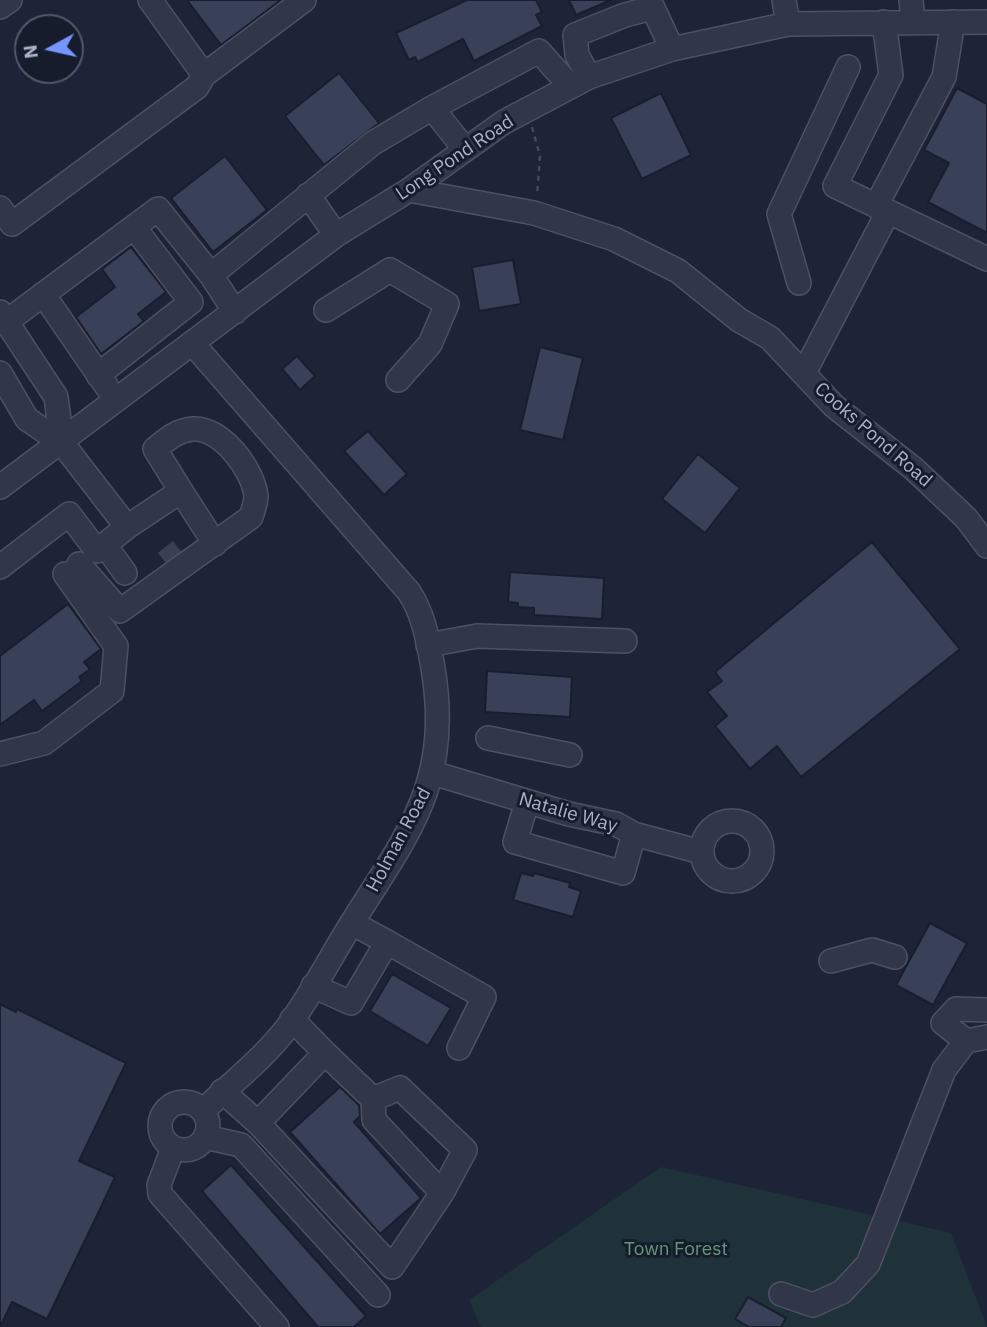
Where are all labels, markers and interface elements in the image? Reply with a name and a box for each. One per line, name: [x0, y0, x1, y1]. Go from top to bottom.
north arrow: [14, 14, 84, 84]
text: N: [17, 43, 43, 60]
street label: Long Pond Road: [392, 110, 518, 206]
street label: Cooks Pond Road: [810, 378, 936, 492]
street label: Holman Road: [362, 784, 436, 896]
street label: Natalie Way: [516, 788, 620, 838]
park label: Town Forest: [624, 1239, 728, 1261]

